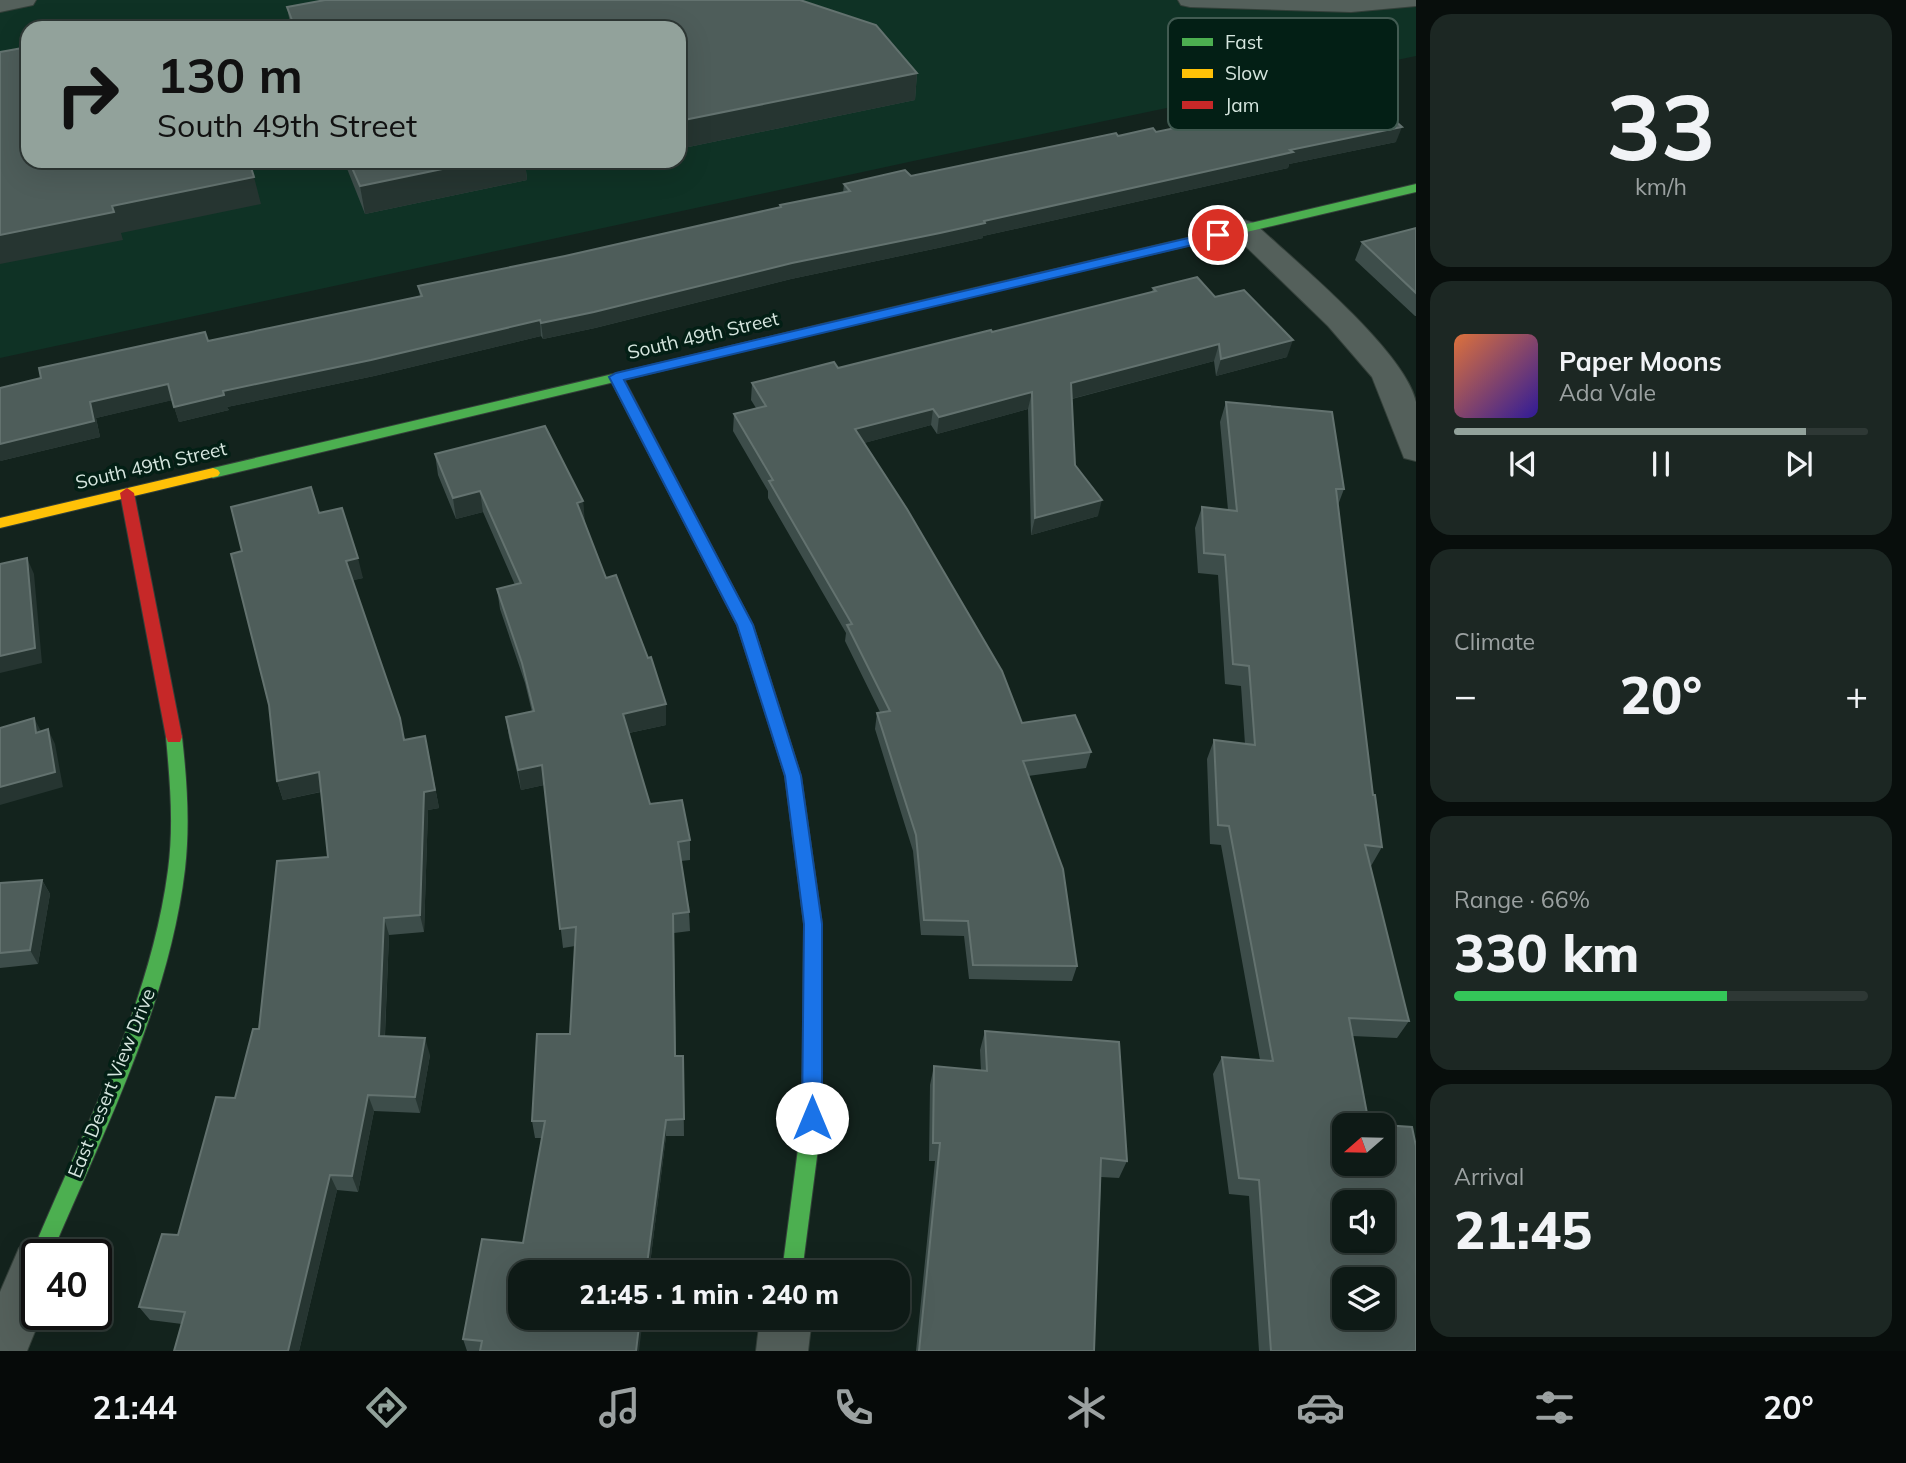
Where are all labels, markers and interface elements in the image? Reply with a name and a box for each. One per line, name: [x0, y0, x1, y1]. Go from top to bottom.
legend: [1168, 18, 1398, 130]
text: Fast: [1225, 30, 1263, 54]
text: 130 m: [157, 44, 303, 105]
icon: right: [42, 49, 133, 140]
text: Slow: [1225, 61, 1269, 85]
text: 33: [1606, 69, 1716, 183]
text: Jam: [1225, 93, 1259, 117]
text: South 49th Street: [157, 105, 417, 145]
text: km/h: [1635, 172, 1687, 201]
pin: [1188, 205, 1248, 265]
icon: arrive: [1199, 216, 1237, 254]
street label: South 49th Street: [625, 306, 781, 364]
text: Paper Moons: [1559, 345, 1722, 378]
text: Ada Vale: [1559, 378, 1656, 407]
street label: South 49th Street: [73, 436, 229, 494]
icon: previous: [1504, 445, 1542, 483]
icon: pause: [1642, 445, 1680, 483]
icon: next: [1780, 445, 1818, 483]
text: Climate: [1454, 627, 1535, 656]
text: 20°: [1620, 662, 1702, 727]
text: −: [1454, 671, 1477, 719]
text: +: [1845, 671, 1868, 719]
text: Range · 66%: [1454, 885, 1590, 914]
text: 330 km: [1454, 920, 1639, 985]
street label: East Desert View Drive: [62, 985, 160, 1181]
position arrow: [775, 1081, 849, 1155]
north arrow: [1332, 1113, 1395, 1176]
map controls: [1332, 1113, 1395, 1330]
text: Arrival: [1454, 1162, 1524, 1191]
button: sound: [1332, 1190, 1395, 1253]
text: 21:45: [1454, 1197, 1592, 1262]
speed limit sign: 40: [21, 1239, 112, 1330]
button: layers: [1332, 1267, 1395, 1330]
text: 21:45 · 1 min · 240 m: [579, 1278, 839, 1311]
icon: directions: [362, 1383, 411, 1432]
icon: music: [595, 1383, 644, 1432]
icon: phone: [829, 1383, 878, 1432]
icon: climate: [1062, 1383, 1111, 1432]
icon: car: [1296, 1383, 1345, 1432]
icon: filters: [1530, 1383, 1579, 1432]
text: 21:44: [92, 1387, 177, 1427]
text: 20°: [1763, 1387, 1814, 1427]

